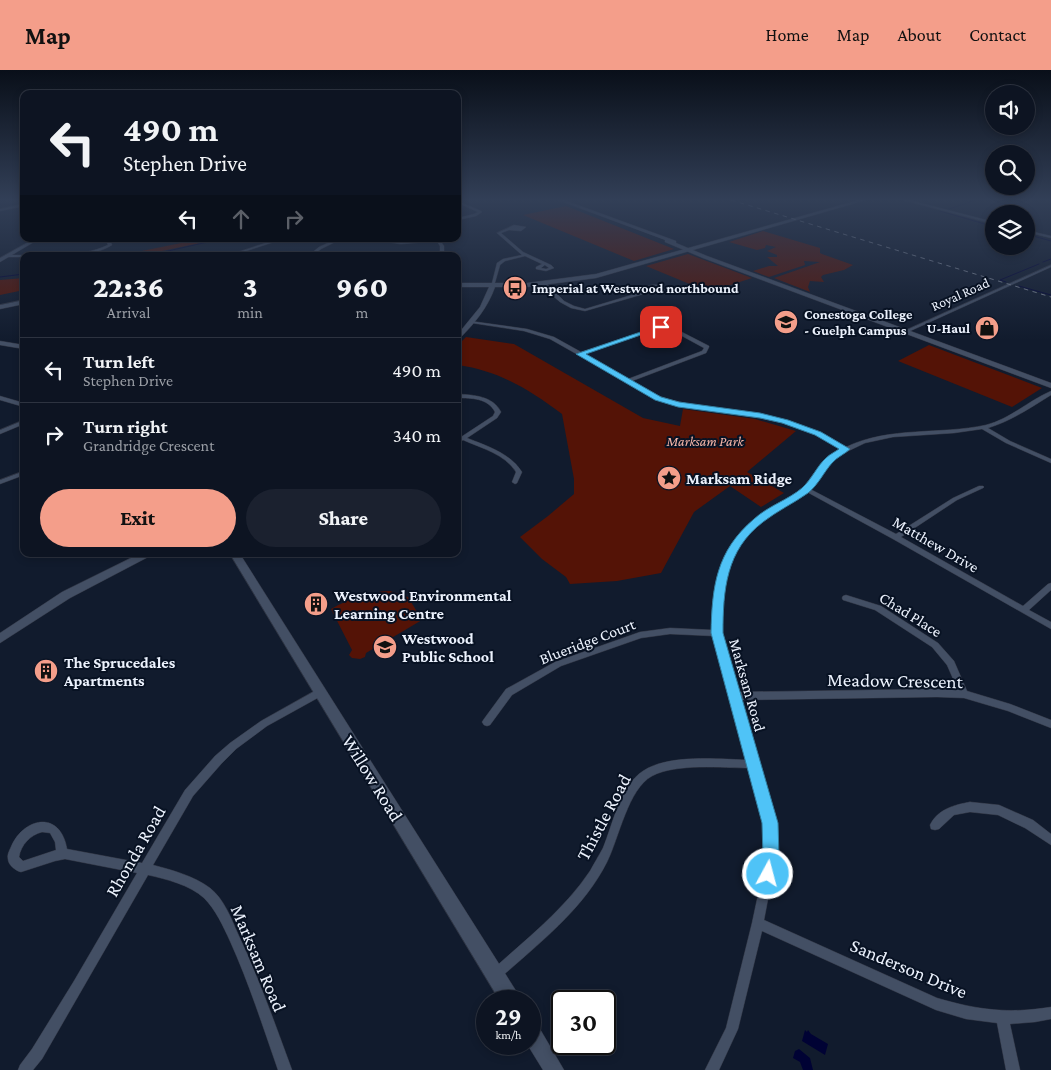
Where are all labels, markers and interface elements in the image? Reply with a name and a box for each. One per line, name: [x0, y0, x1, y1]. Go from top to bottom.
text: Map: [25, 22, 71, 49]
text: Home: [766, 25, 809, 45]
text: Map: [837, 25, 869, 45]
text: About: [897, 25, 941, 45]
text: Contact: [969, 25, 1026, 45]
map controls: [985, 85, 1035, 255]
button: sound: [985, 85, 1035, 135]
icon: left: [40, 110, 105, 175]
text: 490 m: [123, 110, 218, 149]
button: search: [985, 145, 1035, 195]
text: Stephen Drive: [123, 151, 247, 176]
icon: left: [174, 205, 202, 233]
icon: ahead: [227, 205, 255, 233]
icon: right: [280, 205, 308, 233]
button: layers: [985, 205, 1035, 255]
text: 22:36: [93, 270, 164, 303]
text: 3: [243, 270, 258, 303]
text: 960: [336, 270, 388, 303]
street label: Royal Road: [928, 274, 992, 314]
bus stop icon: Imperial at Westwood northbound: [502, 275, 528, 301]
place label: Imperial at Westwood northbound: [532, 280, 739, 296]
text: Arrival: [107, 304, 150, 321]
text: min: [237, 304, 263, 321]
text: m: [356, 304, 368, 321]
pin: [640, 306, 682, 348]
place label: Conestoga College - Guelph Campus: [804, 306, 913, 338]
school or university icon: Conestoga College - Guelph Campus: [773, 309, 799, 335]
icon: arrive: [647, 313, 675, 341]
shop icon: U-Haul: [974, 315, 1000, 341]
place label: U-Haul: [927, 320, 970, 336]
text: Turn left: [83, 351, 155, 372]
icon: left: [40, 356, 68, 384]
text: 490 m: [392, 360, 441, 381]
text: Stephen Drive: [83, 372, 173, 389]
text: Turn right: [83, 416, 168, 437]
icon: right: [40, 421, 68, 449]
text: 340 m: [393, 425, 441, 446]
park label: Marksam Park: [665, 433, 744, 449]
text: Grandridge Crescent: [83, 437, 214, 454]
place icon: Marksam Ridge: [656, 465, 682, 491]
place label: Marksam Ridge: [686, 470, 793, 487]
button: Exit: [40, 489, 236, 547]
button: Share: [246, 489, 441, 547]
street label: Matthew Drive: [890, 513, 982, 576]
place label: Westwood Environmental Learning Centre: [333, 587, 512, 622]
street label: Chad Place: [877, 589, 945, 640]
building icon: Westwood Environmental Learning Centre: [303, 591, 329, 617]
street label: Blueridge Court: [537, 615, 638, 668]
place label: Westwood Public School: [401, 630, 494, 665]
school or university icon: Westwood Public School: [372, 634, 398, 660]
street label: Marksam Road: [726, 637, 769, 734]
place label: The Sprucedales Apartments: [63, 654, 176, 689]
building icon: The Sprucedales Apartments: [33, 658, 59, 684]
street label: Meadow Crescent: [827, 669, 964, 692]
street label: Willow Road: [338, 731, 407, 825]
street label: Thistle Road: [572, 771, 635, 864]
street label: Rhonda Road: [101, 802, 170, 900]
position arrow: [741, 847, 793, 899]
street label: Marksam Road: [227, 902, 290, 1015]
street label: Sanderson Drive: [847, 934, 970, 1003]
speed limit sign: 30: [551, 990, 616, 1055]
text: 29: [495, 1003, 522, 1030]
text: km/h: [496, 1028, 521, 1042]

